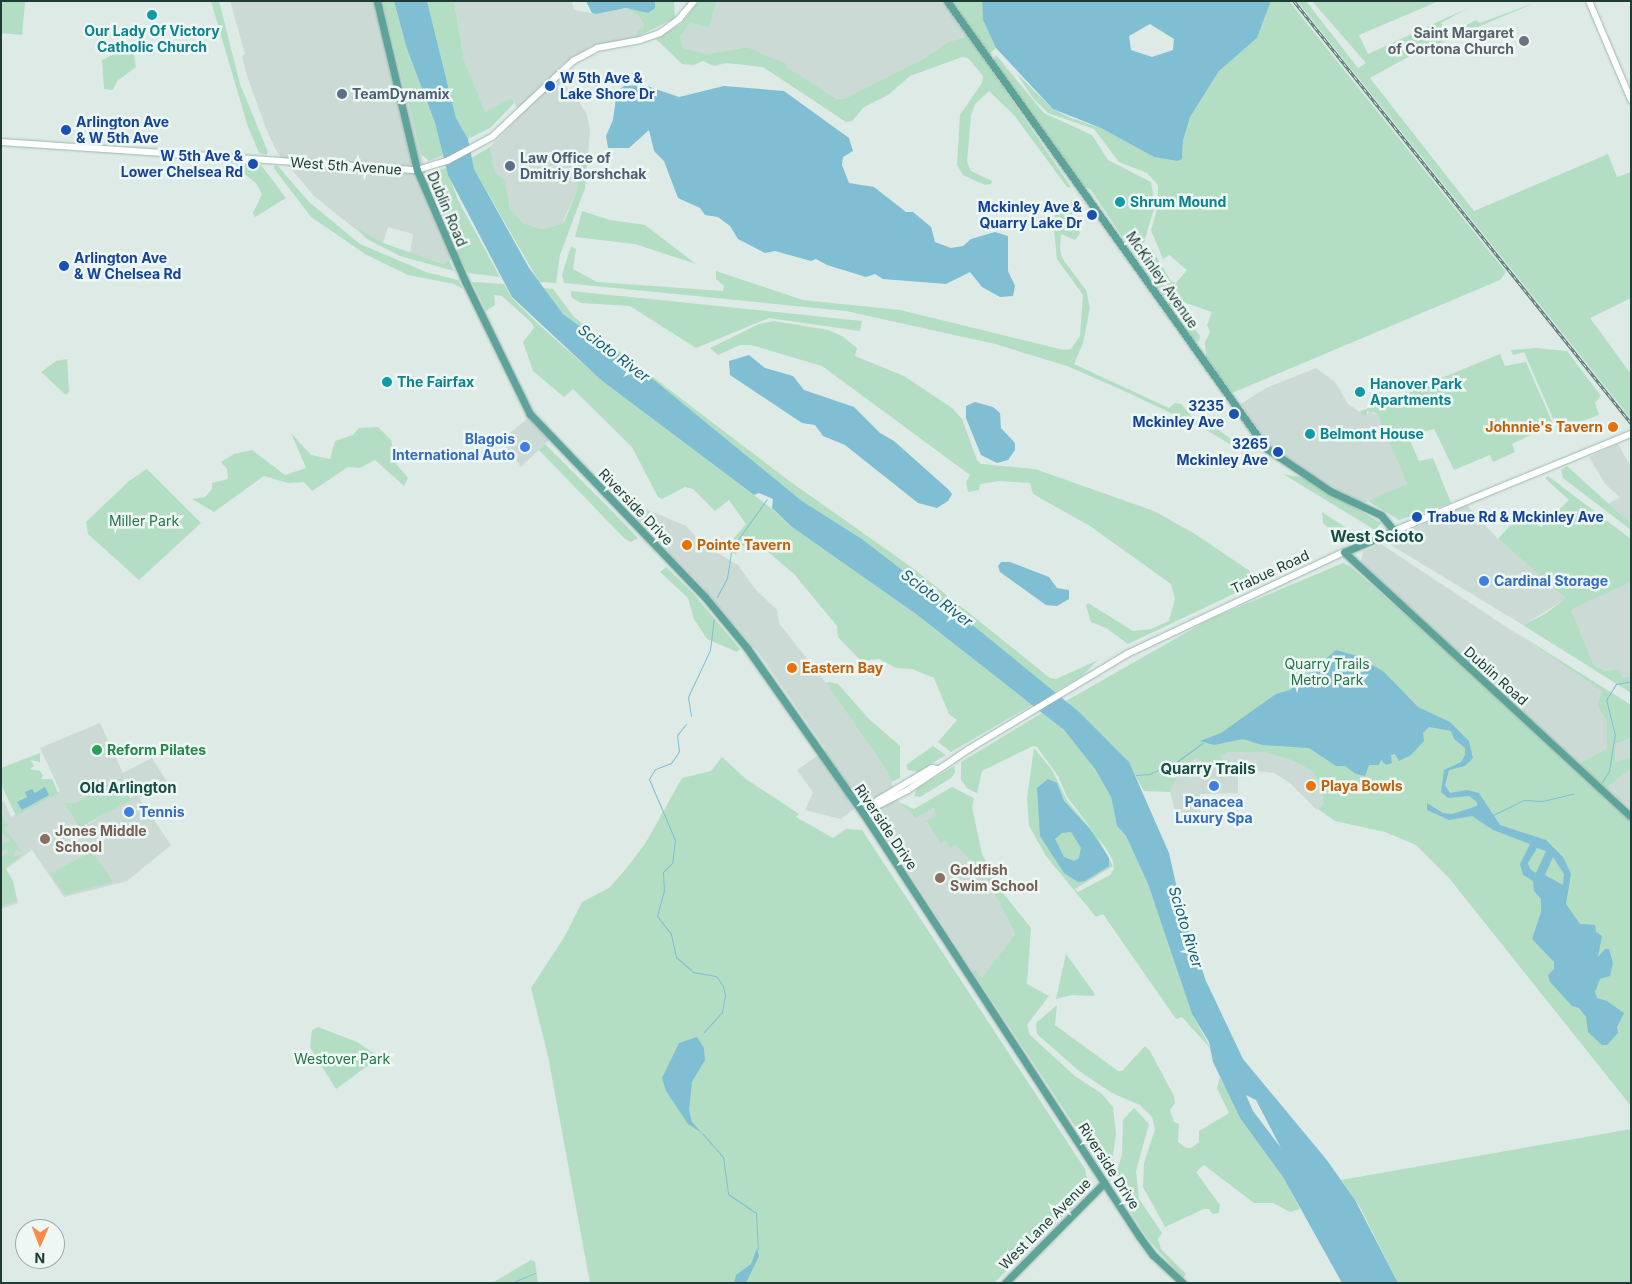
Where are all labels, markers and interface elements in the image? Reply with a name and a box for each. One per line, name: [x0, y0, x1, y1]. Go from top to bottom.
marker: Our Lady Of Victory Catholic Church: [146, 9, 158, 21]
place label: Our Lady Of Victory Catholic Church: [84, 23, 220, 56]
place label: Saint Margaret of Cortona Church: [1388, 25, 1514, 58]
marker: Saint Margaret of Cortona Church: [1518, 35, 1530, 47]
place label: W 5th Ave & Lake Shore Dr: [560, 70, 655, 102]
marker: W 5th Ave & Lake Shore Dr: [544, 80, 556, 92]
place label: TeamDynamix: [352, 86, 450, 102]
marker: TeamDynamix: [336, 88, 348, 100]
place label: Arlington Ave & W 5th Ave: [76, 114, 169, 146]
marker: Arlington Ave & W 5th Ave: [60, 124, 72, 136]
place label: W 5th Ave & Lower Chelsea Rd: [121, 148, 243, 180]
place label: Law Office of Dmitriy Borshchak: [520, 150, 646, 182]
street label: West 5th Avenue: [290, 154, 402, 178]
marker: W 5th Ave & Lower Chelsea Rd: [247, 158, 259, 170]
marker: Law Office of Dmitriy Borshchak: [504, 160, 516, 172]
street label: Dublin Road: [424, 169, 470, 249]
place label: Shrum Mound: [1130, 194, 1226, 210]
marker: Shrum Mound: [1114, 196, 1126, 208]
place label: Mckinley Ave & Quarry Lake Dr: [978, 199, 1082, 232]
marker: Mckinley Ave & Quarry Lake Dr: [1086, 209, 1098, 221]
street label: McKinley Avenue: [1122, 228, 1202, 332]
place label: Arlington Ave & W Chelsea Rd: [74, 250, 181, 282]
marker: Arlington Ave & W Chelsea Rd: [58, 260, 70, 272]
water label: Scioto River: [575, 320, 653, 386]
place label: The Fairfax: [397, 374, 474, 390]
marker: The Fairfax: [381, 376, 393, 388]
place label: Hanover Park Apartments: [1370, 376, 1462, 408]
marker: Hanover Park Apartments: [1354, 386, 1366, 398]
place label: 3235 Mckinley Ave: [1132, 398, 1224, 431]
marker: 3235 Mckinley Ave: [1228, 408, 1240, 420]
place label: Johnnie's Tavern: [1485, 419, 1603, 435]
marker: Johnnie's Tavern: [1607, 421, 1619, 433]
place label: Belmont House: [1320, 426, 1424, 442]
marker: Belmont House: [1304, 428, 1316, 440]
place label: Blagois International Auto: [392, 431, 515, 464]
place label: 3265 Mckinley Ave: [1176, 436, 1268, 468]
marker: Blagois International Auto: [519, 441, 531, 453]
marker: 3265 Mckinley Ave: [1272, 446, 1284, 458]
street label: Riverside Drive: [595, 465, 677, 549]
place label: Trabue Rd & Mckinley Ave: [1427, 509, 1604, 525]
marker: Trabue Rd & Mckinley Ave: [1411, 511, 1423, 523]
park label: Miller Park: [109, 513, 179, 529]
district label: West Scioto: [1330, 526, 1424, 546]
place label: Pointe Tavern: [697, 537, 791, 553]
marker: Pointe Tavern: [681, 539, 693, 551]
street label: Trabue Road: [1228, 547, 1312, 597]
water label: Scioto River: [898, 565, 976, 631]
place label: Cardinal Storage: [1494, 573, 1608, 589]
marker: Cardinal Storage: [1478, 575, 1490, 587]
street label: Dublin Road: [1461, 643, 1531, 709]
park label: Quarry Trails Metro Park: [1284, 656, 1370, 689]
place label: Eastern Bay: [802, 660, 883, 676]
marker: Eastern Bay: [786, 662, 798, 674]
place label: Reform Pilates: [107, 742, 206, 758]
marker: Reform Pilates: [91, 744, 103, 756]
district label: Quarry Trails: [1160, 760, 1256, 778]
place label: Playa Bowls: [1321, 778, 1403, 794]
district label: Old Arlington: [79, 779, 177, 797]
marker: Panacea Luxury Spa: [1208, 780, 1220, 792]
marker: Playa Bowls: [1305, 780, 1317, 792]
street label: Riverside Drive: [851, 781, 921, 873]
place label: Panacea Luxury Spa: [1175, 794, 1253, 826]
place label: Tennis: [139, 804, 185, 820]
marker: Tennis: [123, 806, 135, 818]
place label: Jones Middle School: [55, 823, 147, 856]
marker: Jones Middle School: [39, 833, 51, 845]
place label: Goldfish Swim School: [950, 862, 1038, 894]
marker: Goldfish Swim School: [934, 872, 946, 884]
water label: Scioto River: [1165, 884, 1207, 970]
park label: Westover Park: [294, 1051, 390, 1067]
street label: Riverside Drive: [1075, 1120, 1143, 1212]
street label: West Lane Avenue: [996, 1175, 1094, 1273]
north arrow: [15, 1219, 65, 1269]
text: N: [34, 1250, 45, 1267]

